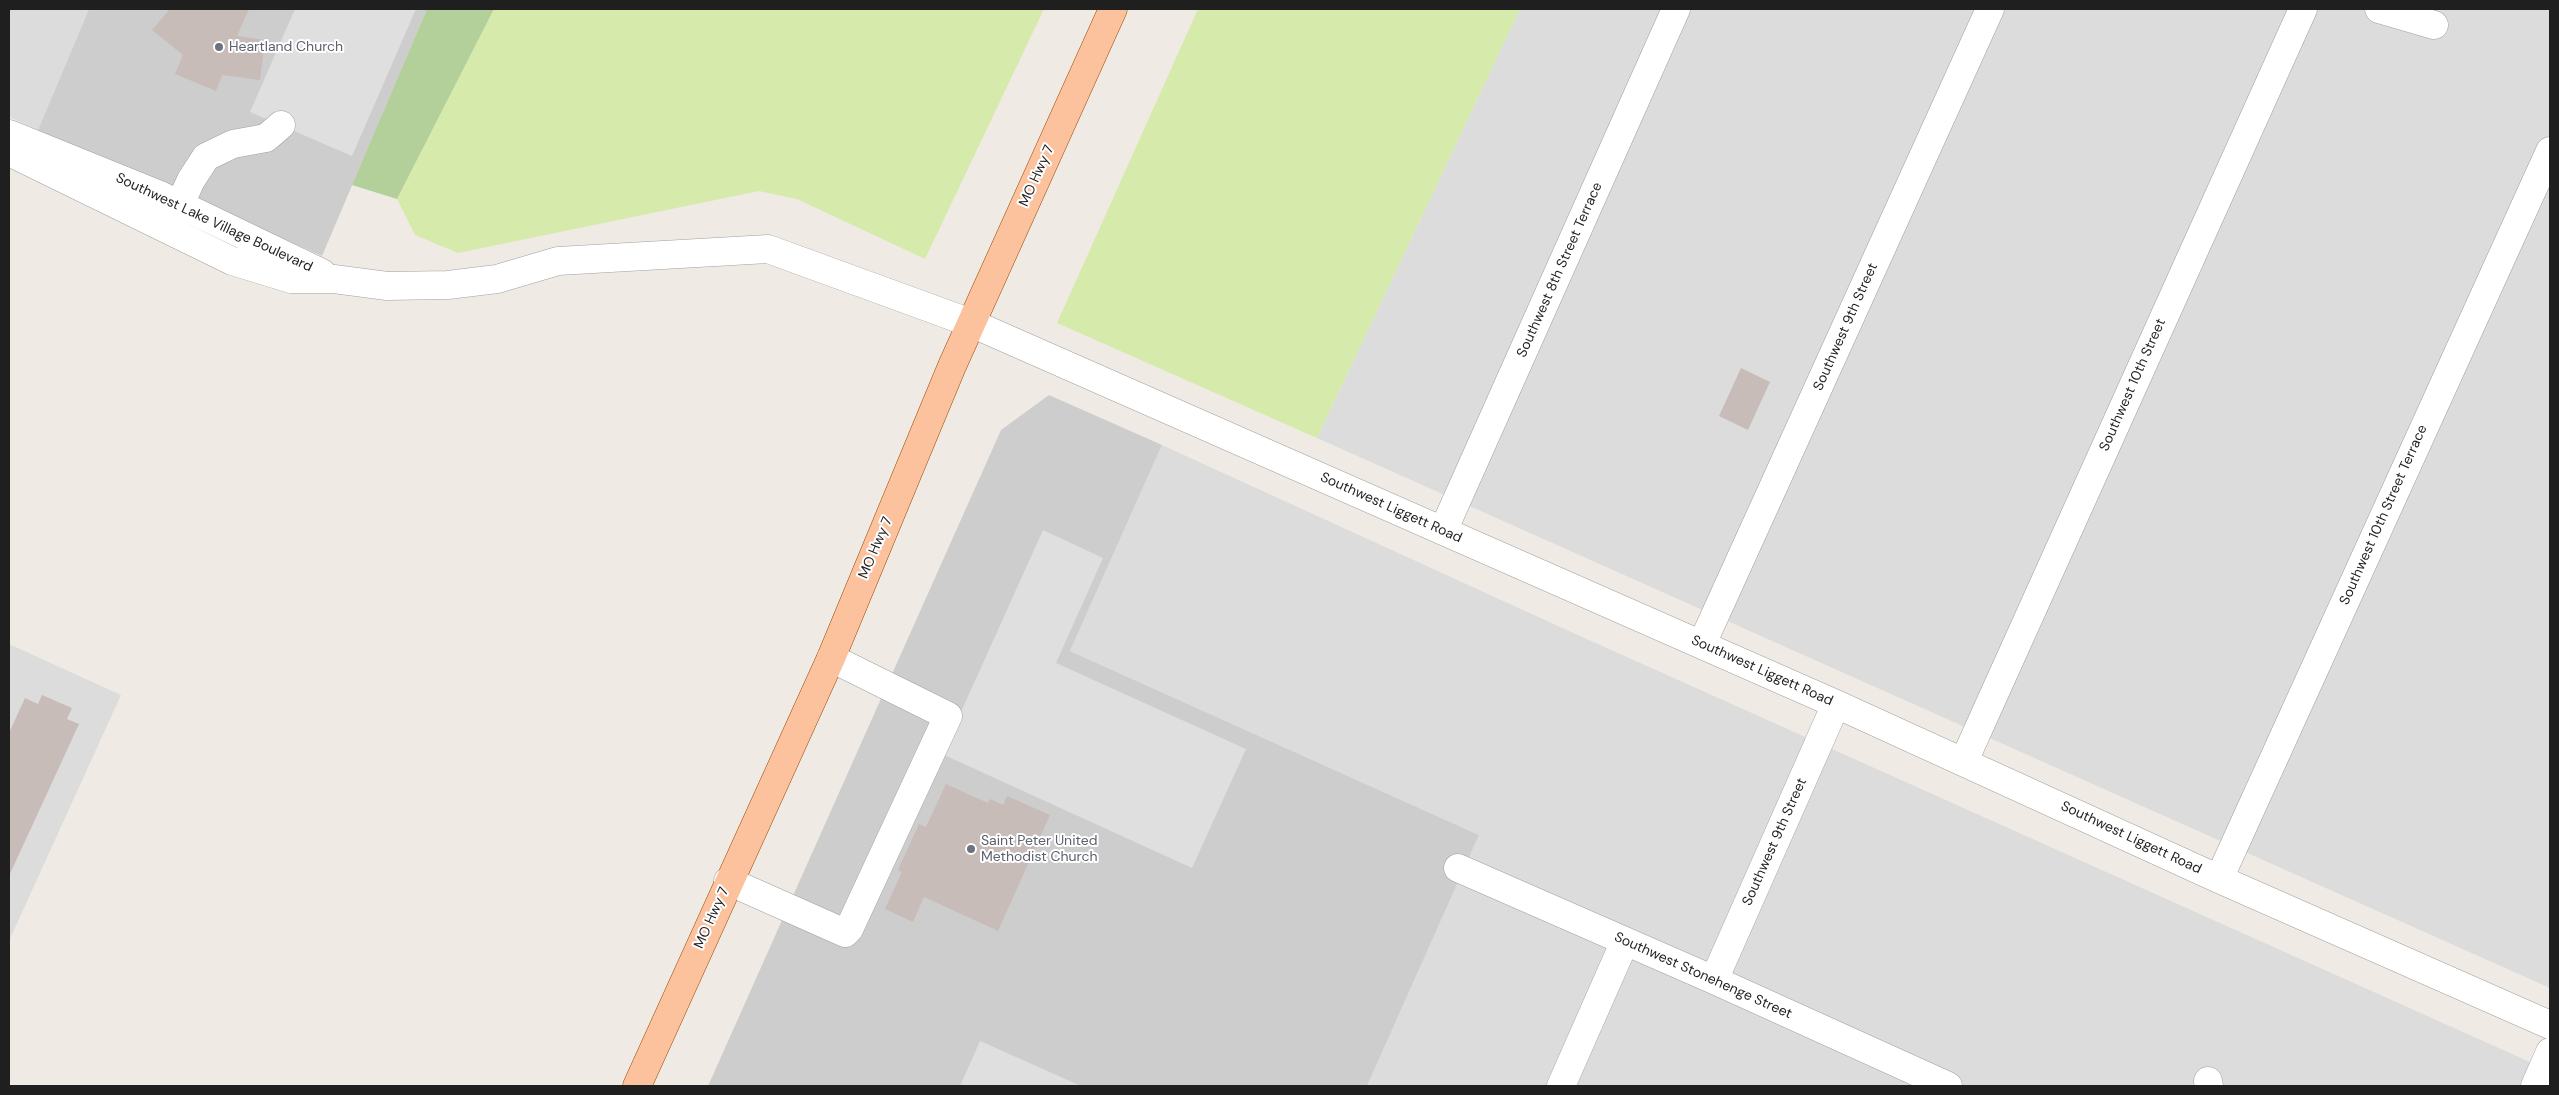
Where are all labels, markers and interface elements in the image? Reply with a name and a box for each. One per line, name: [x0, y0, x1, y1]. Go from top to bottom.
place label: Heartland Church: [229, 39, 343, 55]
marker: Heartland Church: [213, 41, 225, 53]
street label: MO Hwy 7: [1016, 143, 1058, 209]
street label: Southwest Lake Village Boulevard: [113, 170, 315, 276]
street label: Southwest 8th Street Terrace: [1514, 180, 1606, 360]
street label: Southwest 9th Street: [1810, 261, 1882, 393]
street label: Southwest 10th Street: [2096, 316, 2170, 454]
street label: Southwest 10th Street Terrace: [2337, 422, 2431, 608]
street label: Southwest Liggett Road: [1318, 469, 1464, 547]
street label: MO Hwy 7: [855, 515, 897, 581]
street label: Southwest Liggett Road: [1689, 632, 1835, 710]
street label: Southwest 9th Street: [1739, 776, 1811, 908]
street label: Southwest Liggett Road: [2058, 798, 2204, 878]
place label: Saint Peter United Methodist Church: [981, 833, 1098, 866]
marker: Saint Peter United Methodist Church: [965, 843, 977, 855]
street label: MO Hwy 7: [691, 885, 733, 951]
street label: Southwest Stonehenge Street: [1611, 929, 1795, 1023]

